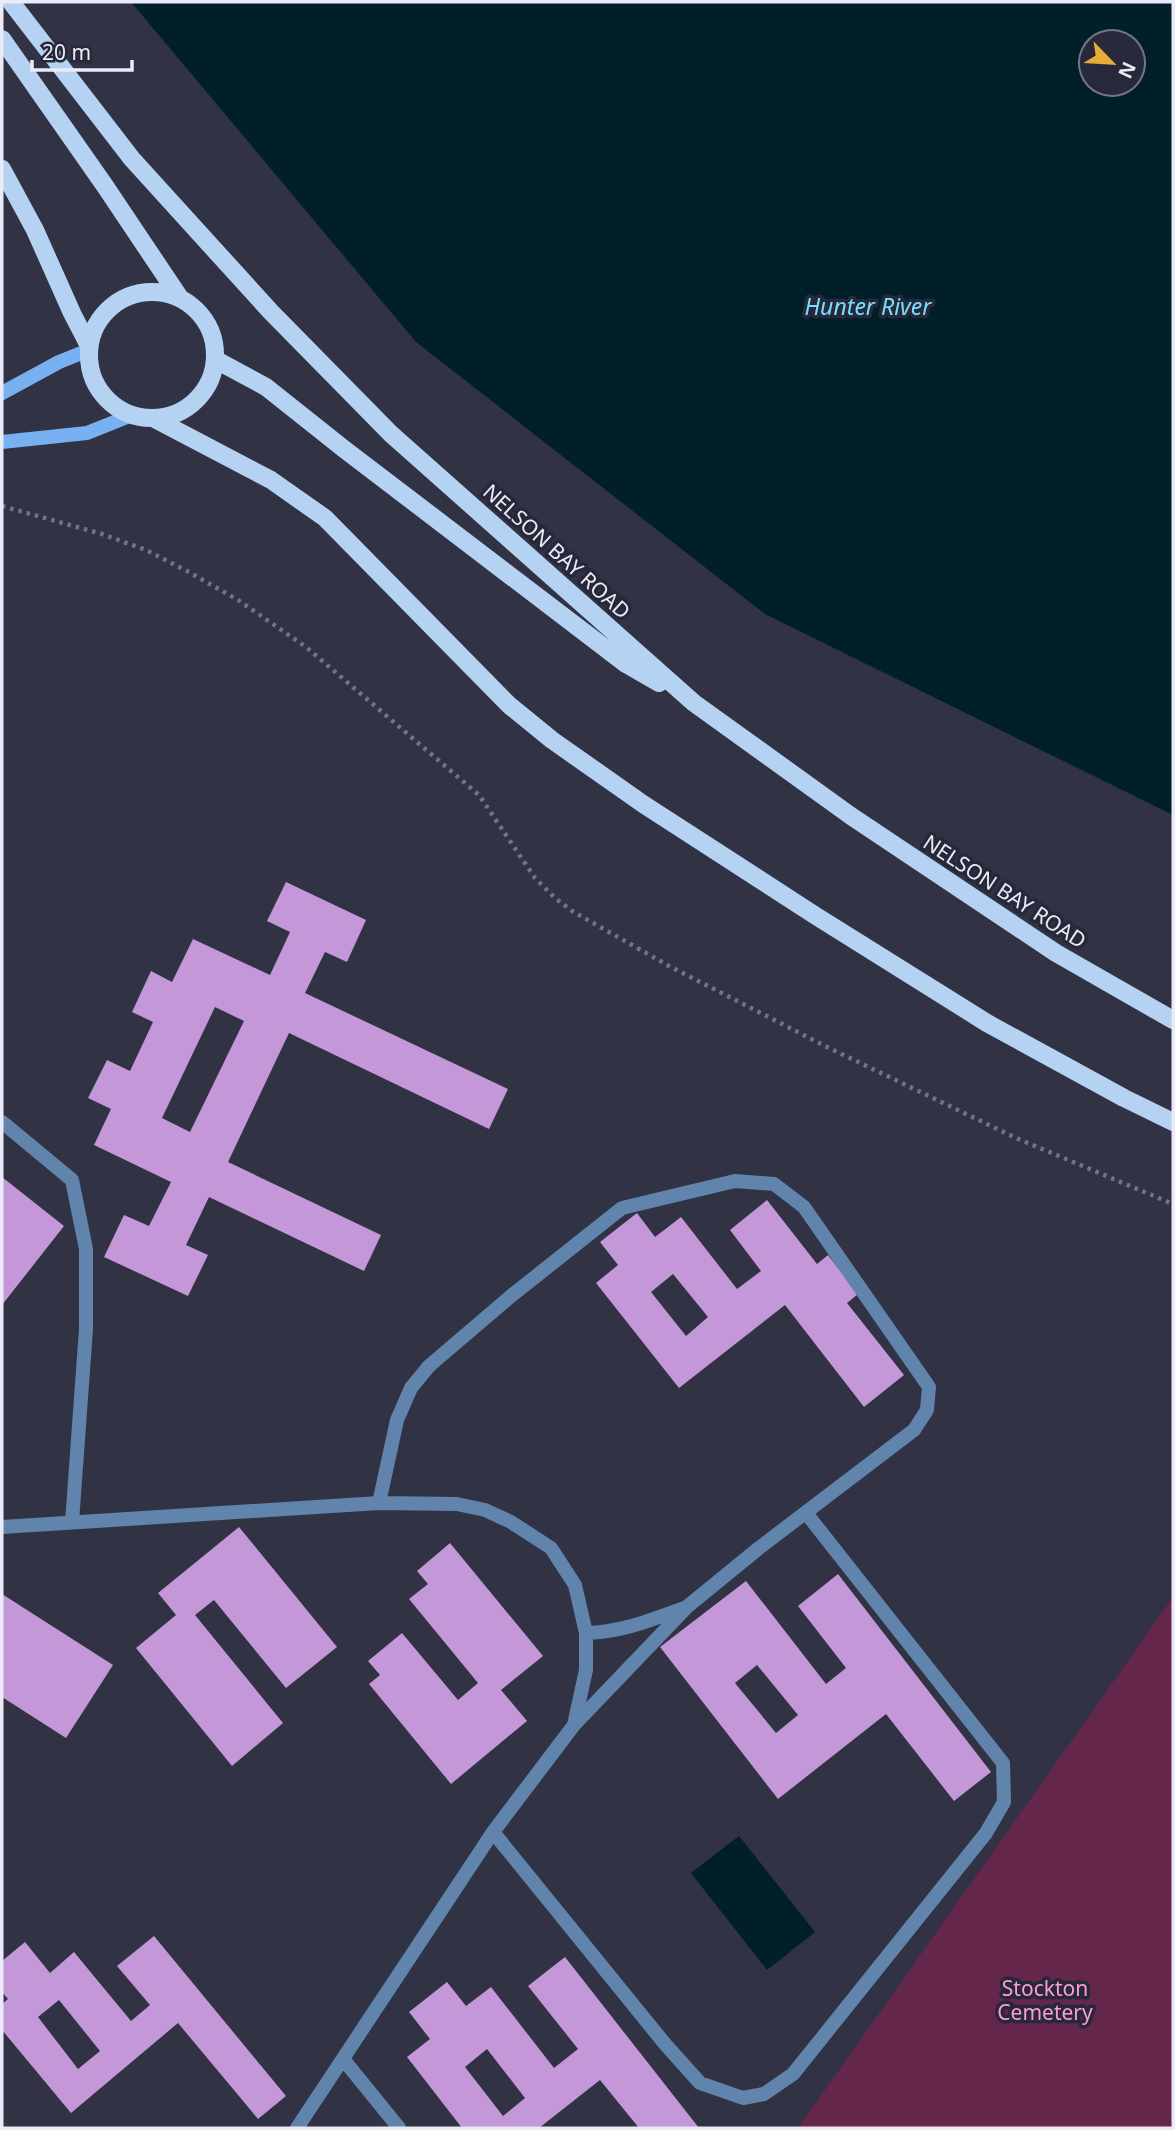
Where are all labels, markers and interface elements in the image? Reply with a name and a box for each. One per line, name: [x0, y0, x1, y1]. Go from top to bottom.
scale bar: [32, 28, 131, 72]
north arrow: [1077, 28, 1147, 98]
text: 20 m: [42, 38, 91, 66]
text: N: [1112, 58, 1142, 83]
water label: Hunter River: [804, 290, 932, 322]
street label: NELSON BAY ROAD: [477, 477, 637, 625]
street label: NELSON BAY ROAD: [918, 828, 1092, 954]
park label: Stockton Cemetery: [997, 1974, 1093, 2026]

